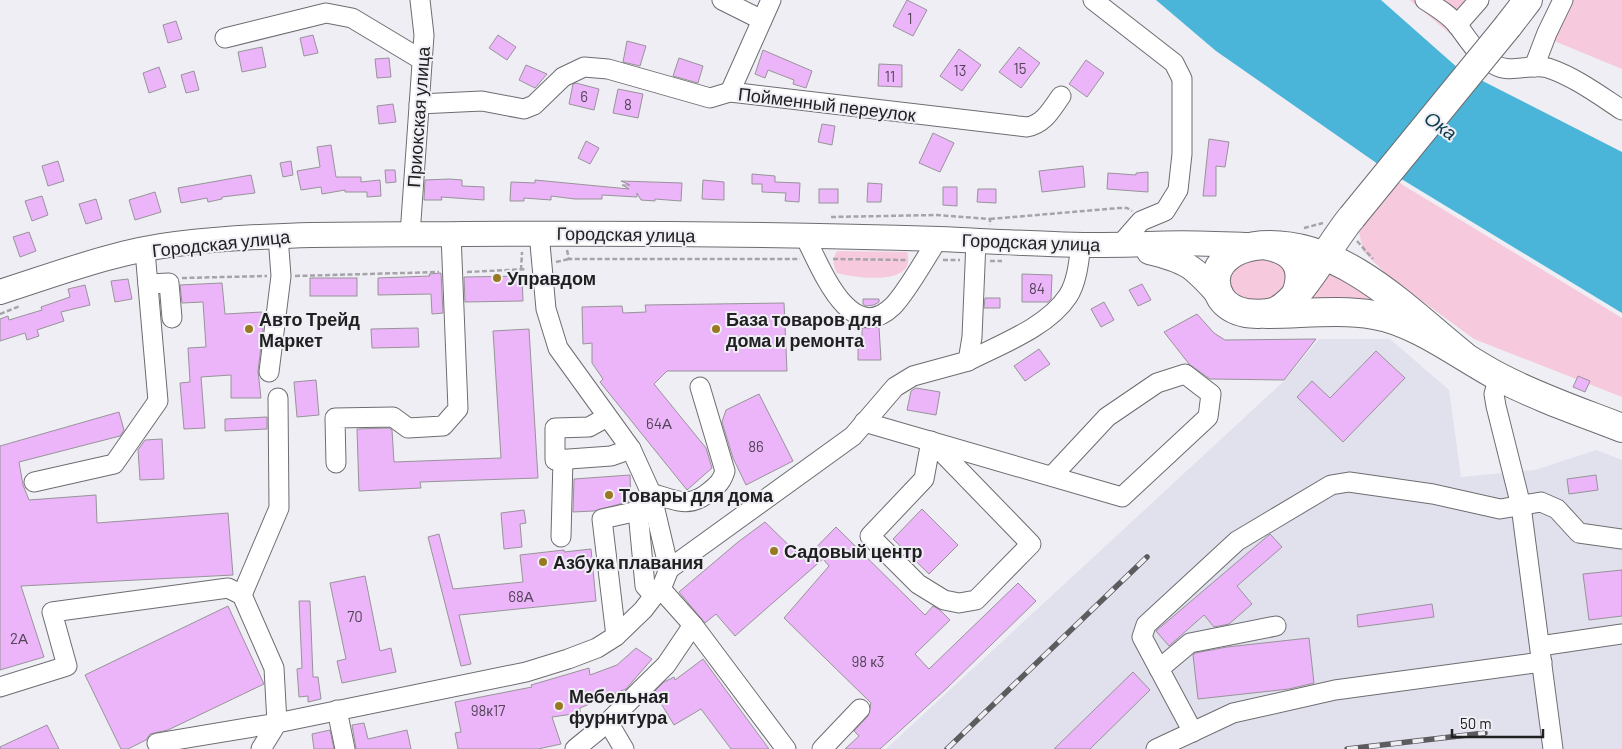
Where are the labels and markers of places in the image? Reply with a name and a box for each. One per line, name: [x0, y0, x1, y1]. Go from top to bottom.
place label: Управдом: [507, 267, 596, 289]
marker: Управдом: [491, 272, 503, 284]
place label: Авто Трейд Маркет: [259, 308, 360, 351]
place label: База товаров для дома и ремонта: [726, 308, 882, 351]
marker: Авто Трейд Маркет: [243, 323, 255, 335]
marker: База товаров для дома и ремонта: [710, 323, 722, 335]
place label: Товары для дома: [619, 484, 774, 506]
marker: Товары для дома: [603, 489, 615, 501]
place label: Садовый центр: [784, 540, 923, 562]
marker: Садовый центр: [768, 545, 780, 557]
place label: Азбука плавания: [553, 551, 704, 573]
marker: Азбука плавания: [537, 556, 549, 568]
place label: Мебельная фурнитура: [569, 685, 669, 728]
marker: Мебельная фурнитура: [553, 700, 565, 712]

